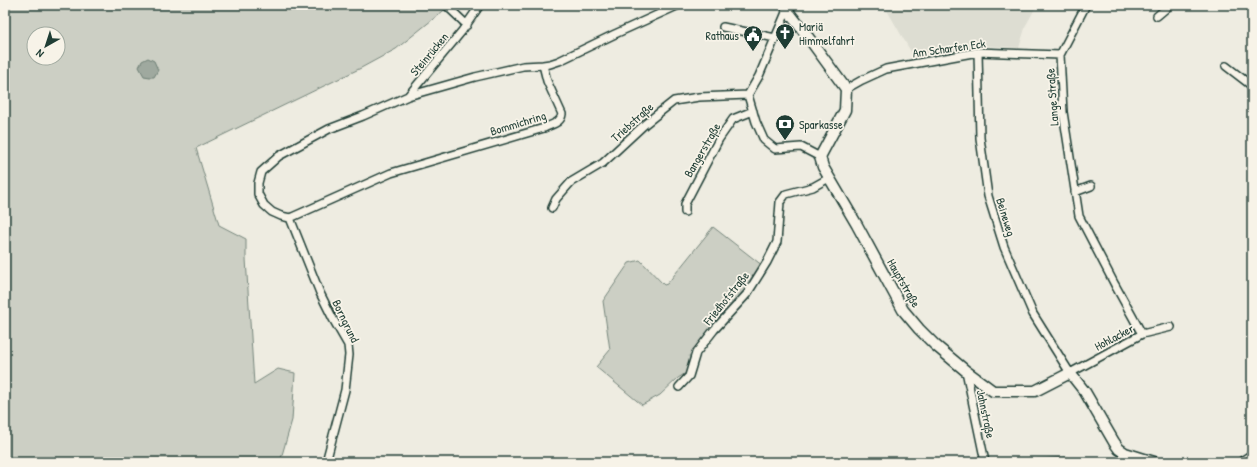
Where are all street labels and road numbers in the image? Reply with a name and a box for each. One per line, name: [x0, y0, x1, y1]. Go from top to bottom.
street label: Steinrücken: [406, 29, 452, 79]
street label: Am Scharfen Eck: [911, 34, 987, 62]
street label: Lange Straße: [1041, 67, 1062, 126]
street label: Triebstraße: [607, 98, 657, 146]
street label: Bommichring: [488, 106, 548, 140]
street label: Bangerstraße: [680, 120, 725, 180]
street label: Beineweg: [992, 196, 1020, 238]
street label: Hauptstraße: [883, 256, 925, 311]
street label: Friedhofstraße: [698, 267, 753, 329]
street label: Borngrund: [328, 297, 364, 346]
street label: Hohlacker: [1091, 319, 1137, 354]
street label: Jahnstraße: [973, 388, 999, 440]

